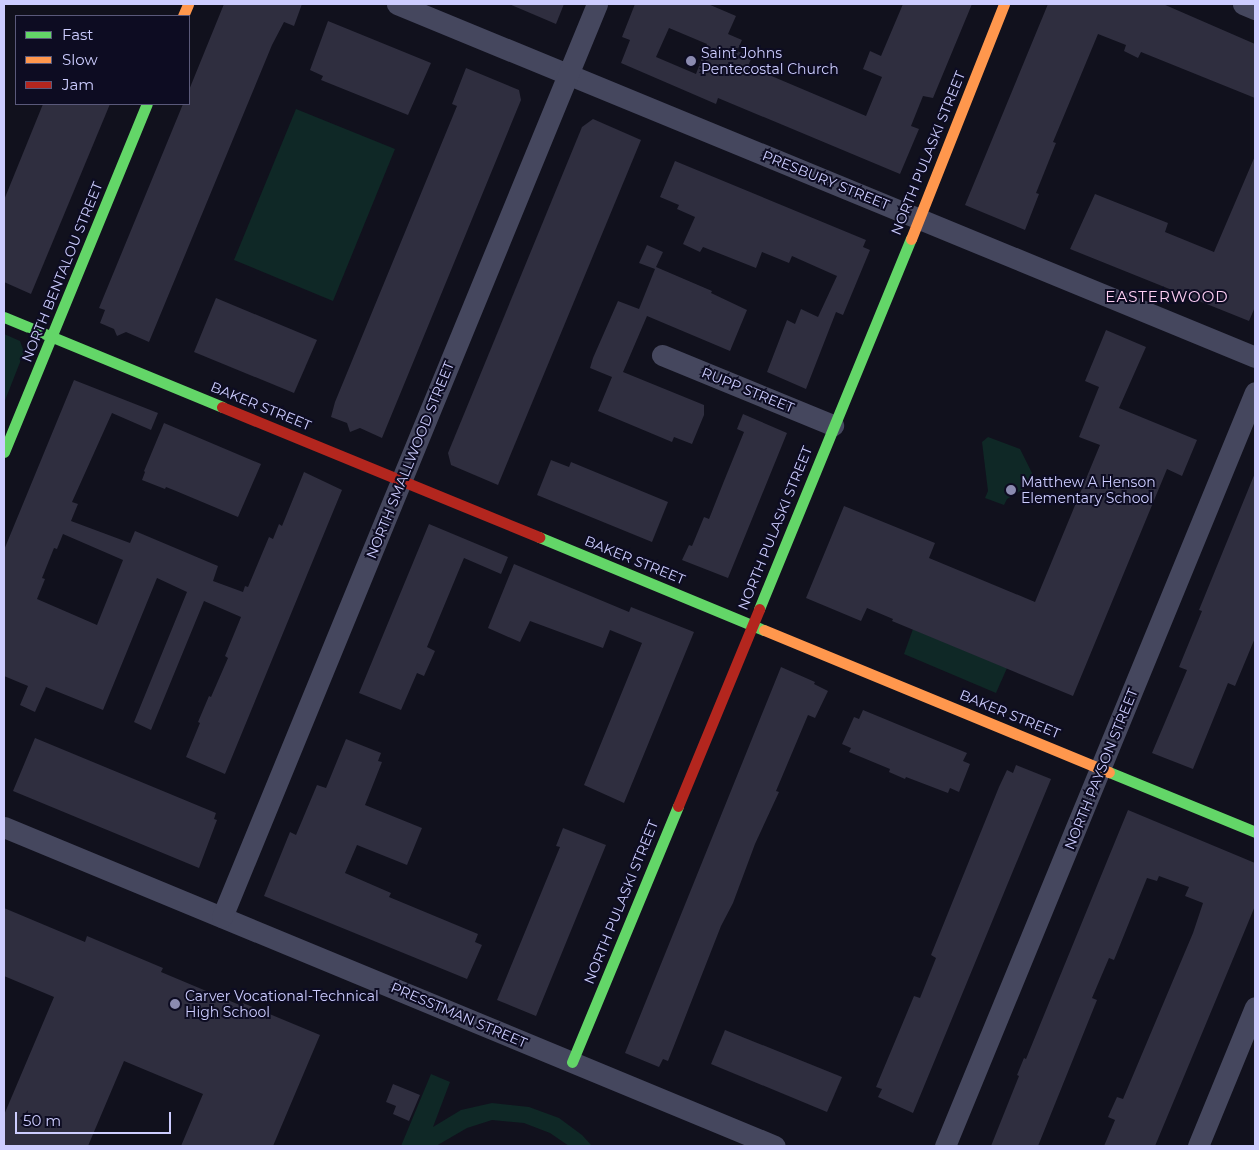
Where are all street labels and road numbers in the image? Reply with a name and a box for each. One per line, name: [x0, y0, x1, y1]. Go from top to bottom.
street label: NORTH PULASKI STREET: [887, 69, 969, 237]
street label: PRESBURY STREET: [760, 147, 892, 213]
street label: NORTH BENTALOU STREET: [18, 179, 106, 365]
street label: NORTH SMALLWOOD STREET: [363, 359, 457, 561]
street label: RUPP STREET: [699, 364, 797, 416]
street label: BAKER STREET: [208, 378, 314, 434]
street label: NORTH PULASKI STREET: [734, 444, 816, 612]
street label: BAKER STREET: [582, 532, 688, 588]
street label: BAKER STREET: [957, 686, 1063, 742]
street label: NORTH PAYSON STREET: [1061, 686, 1141, 852]
street label: NORTH PULASKI STREET: [580, 818, 662, 986]
street label: PRESSTMAN STREET: [388, 979, 530, 1051]

